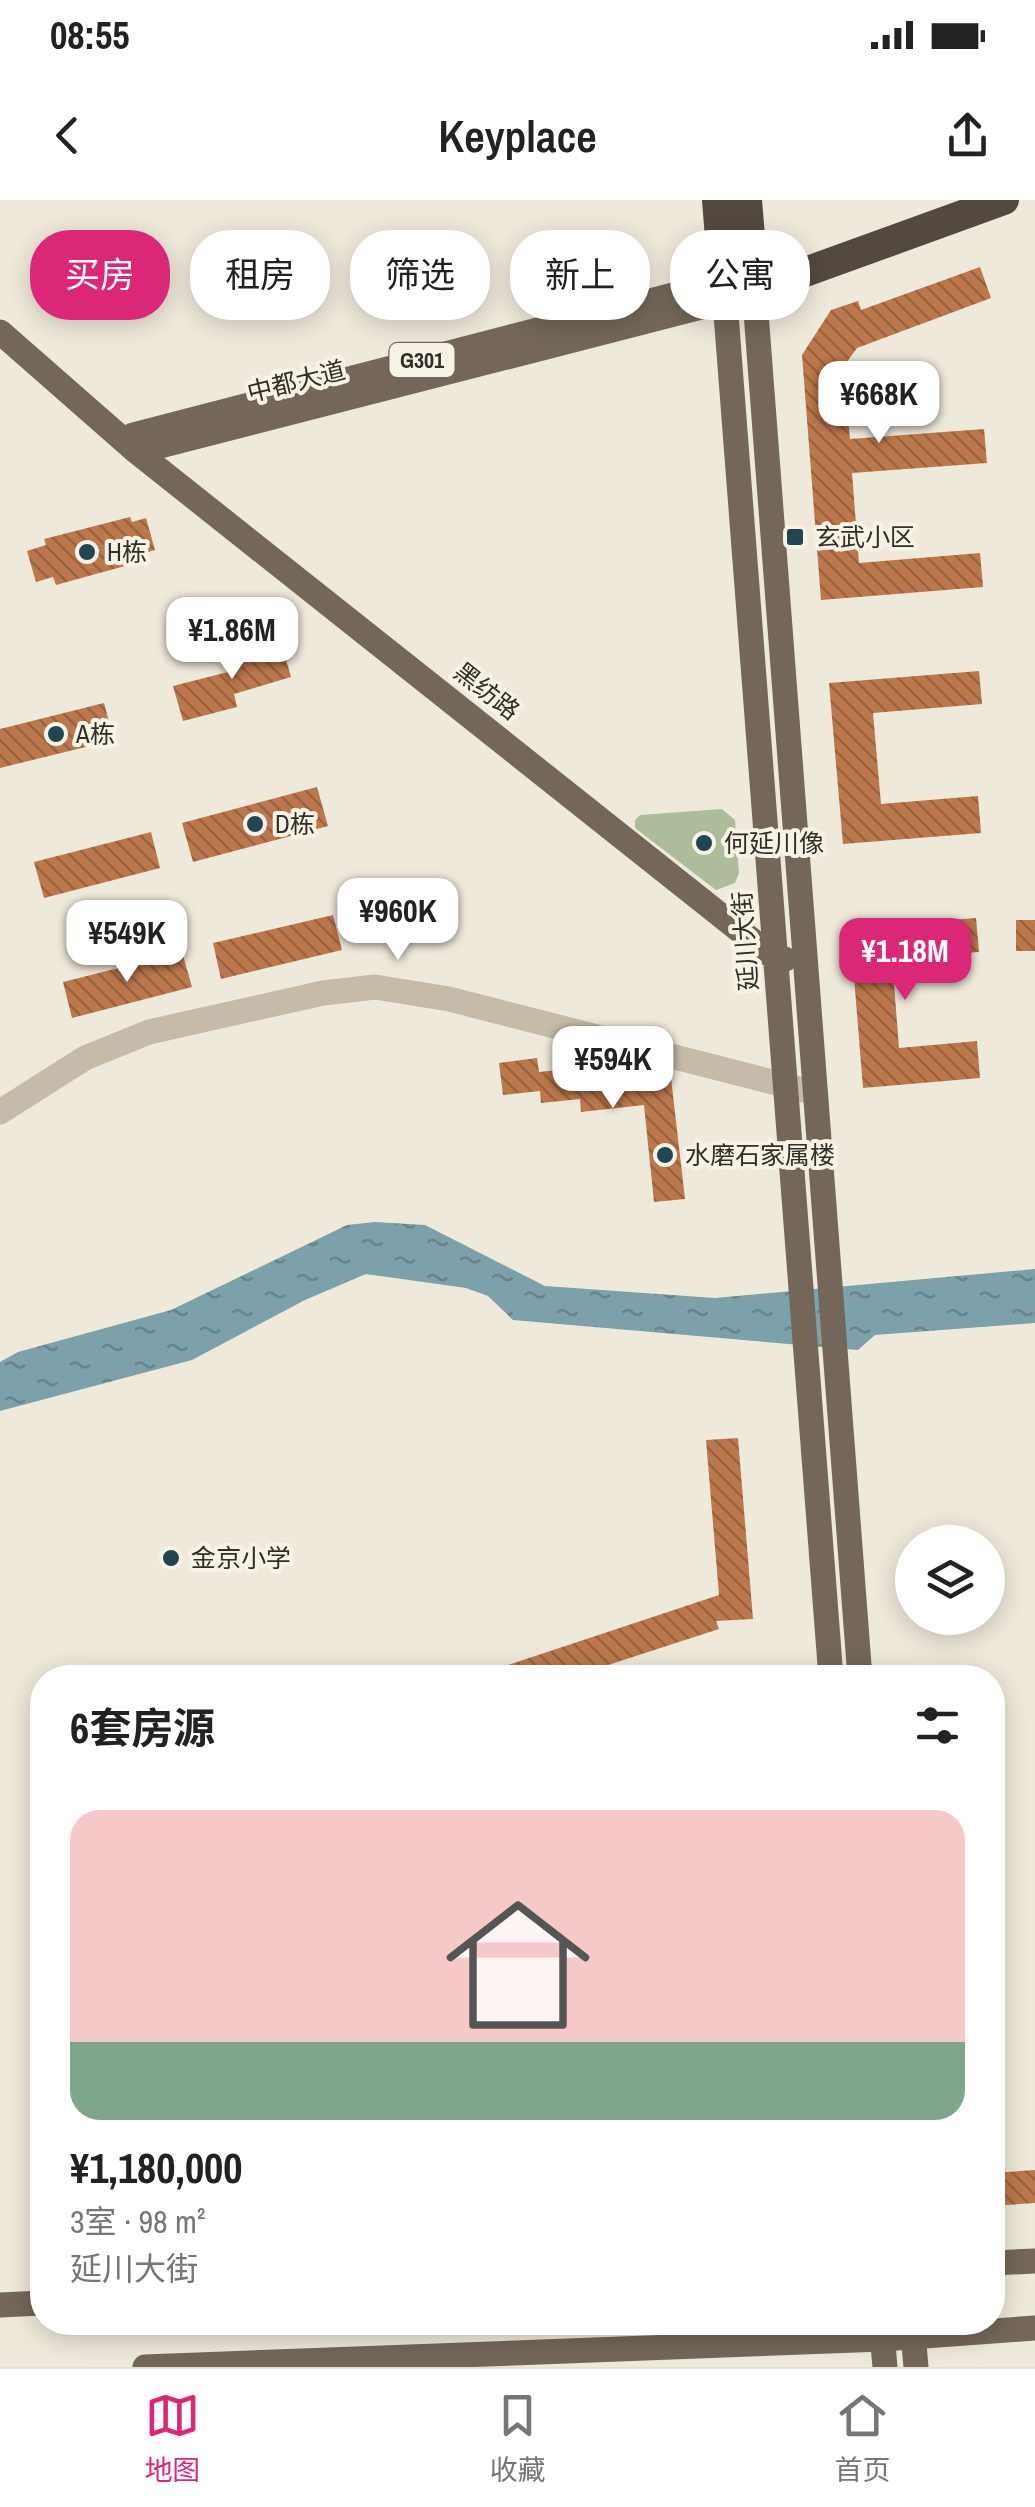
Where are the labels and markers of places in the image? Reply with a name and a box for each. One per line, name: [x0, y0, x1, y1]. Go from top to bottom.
pin: ¥668K: [809, 361, 949, 446]
place label: 玄武小区: [815, 520, 915, 554]
marker: 玄武小区: [784, 526, 806, 548]
place label: H栋: [107, 535, 147, 569]
marker: H栋: [76, 541, 98, 563]
pin: ¥1.86M: [151, 597, 313, 682]
place label: A栋: [75, 717, 115, 751]
marker: A栋: [45, 723, 67, 745]
place label: D栋: [275, 807, 315, 841]
marker: D栋: [244, 813, 266, 835]
place label: 何延川像: [724, 826, 824, 860]
marker: 何延川像: [693, 832, 715, 854]
pin: ¥960K: [328, 878, 468, 963]
pin: ¥549K: [57, 900, 197, 985]
pin: ¥1.18M: [824, 918, 986, 1003]
pin: ¥594K: [543, 1026, 683, 1111]
place label: 水磨石家属楼: [685, 1138, 835, 1172]
marker: 水磨石家属楼: [654, 1144, 676, 1166]
place label: 金京小学: [191, 1541, 291, 1575]
marker: 金京小学: [160, 1547, 182, 1569]

